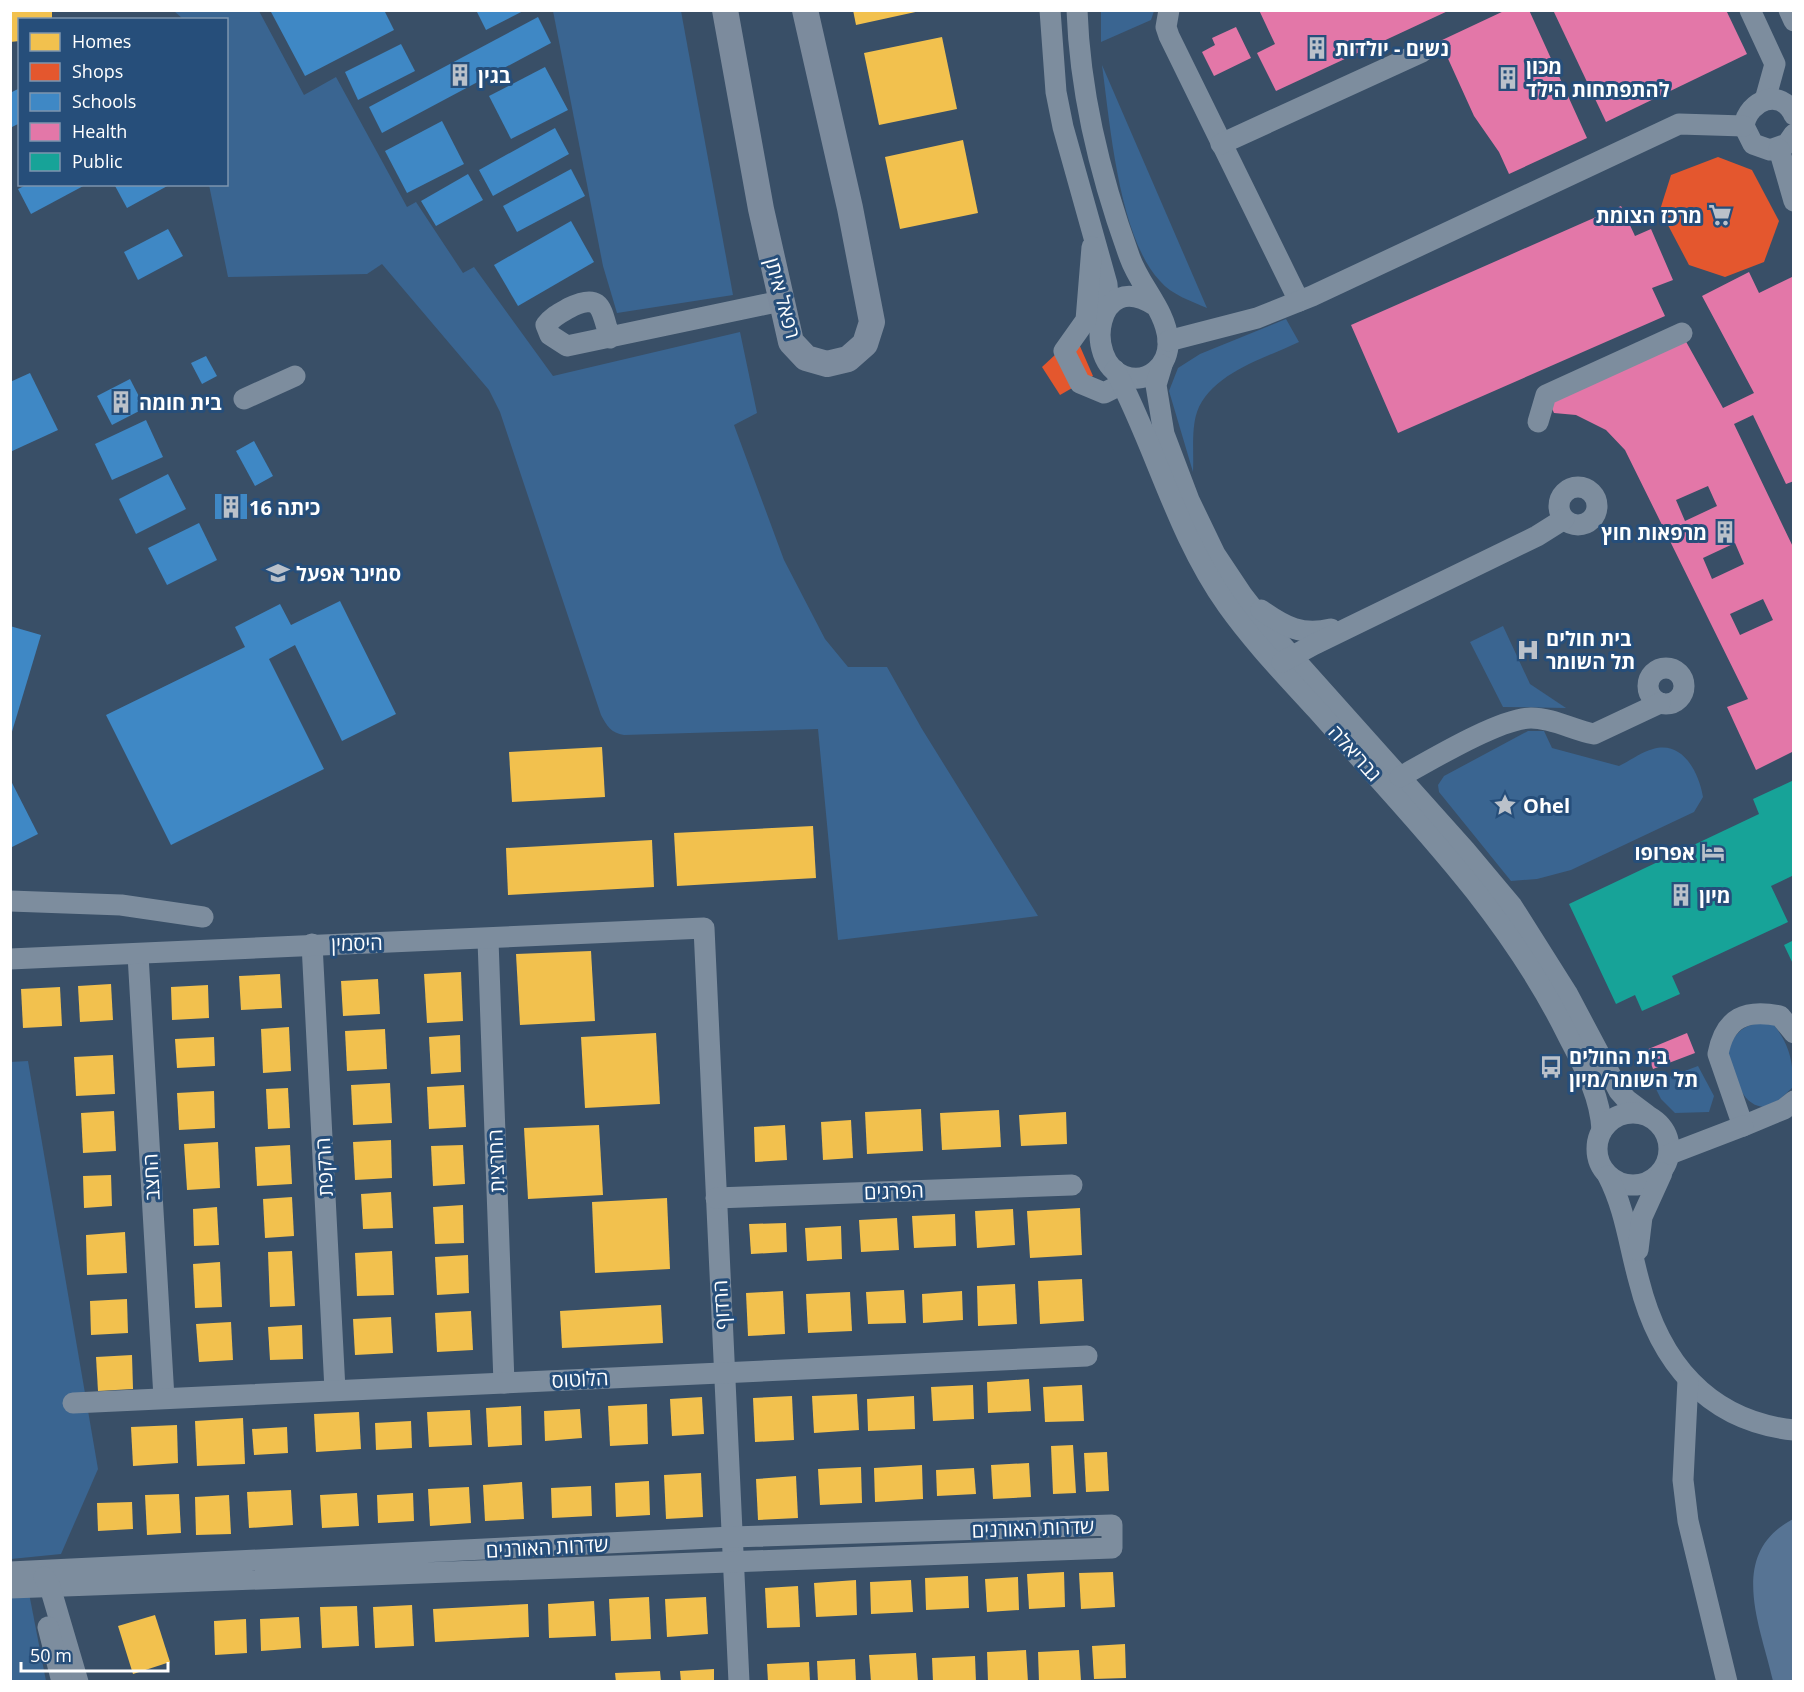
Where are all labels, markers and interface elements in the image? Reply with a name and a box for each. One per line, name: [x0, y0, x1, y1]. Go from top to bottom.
legend: [18, 18, 228, 186]
text: Homes: [72, 29, 131, 53]
building icon: נשים - יולדות: [1304, 35, 1330, 61]
place label: נשים - יולדות: [1335, 35, 1449, 62]
place label: מכון להתפתחות הילד: [1526, 53, 1670, 103]
text: Shops: [72, 59, 123, 83]
building icon: בגין: [447, 62, 473, 88]
place label: בגין: [478, 62, 511, 89]
building icon: מכון להתפתחות הילד: [1495, 65, 1521, 91]
text: Schools: [72, 89, 136, 113]
text: Health: [72, 119, 127, 143]
text: Public: [72, 149, 123, 173]
place label: מרכז הצומת: [1596, 202, 1702, 229]
supermarket icon: מרכז הצומת: [1707, 202, 1733, 228]
street label: רפאל איתן: [759, 255, 807, 341]
building icon: בית חומה: [108, 389, 134, 415]
place label: בית חומה: [139, 389, 222, 416]
building icon: כיתה 16: [218, 494, 244, 520]
place label: כיתה 16: [249, 494, 320, 521]
place label: מרפאות חוץ: [1601, 519, 1707, 546]
building icon: מרפאות חוץ: [1712, 519, 1738, 545]
school or university icon: סמינר אפעל: [265, 560, 291, 586]
place label: סמינר אפעל: [296, 560, 401, 587]
place label: בית חולים תל השומר: [1546, 625, 1635, 675]
hospital icon: בית חולים תל השומר: [1515, 637, 1541, 663]
street label: גבריאלה: [1322, 719, 1388, 787]
place icon: Ohel: [1492, 792, 1518, 818]
place label: Ohel: [1523, 792, 1570, 819]
place label: אפרופו: [1634, 839, 1695, 866]
hotel icon: אפרופו: [1700, 839, 1726, 865]
building icon: מיון: [1668, 882, 1694, 908]
place label: מיון: [1699, 882, 1731, 909]
street label: היסמין: [331, 929, 383, 957]
place label: בית החולים תל השומר/מיון: [1569, 1043, 1698, 1093]
bus stop icon: בית החולים תל השומר/מיון: [1538, 1054, 1564, 1080]
street label: החרצית: [481, 1129, 511, 1193]
street label: הרקפת: [309, 1137, 339, 1197]
street label: החצב: [136, 1153, 166, 1201]
street label: הפרגים: [864, 1176, 924, 1206]
street label: הרדוף: [706, 1279, 736, 1331]
street label: הלוטוס: [551, 1364, 609, 1394]
street label: שדרות האורנים: [971, 1512, 1095, 1544]
street label: שדרות האורנים: [485, 1530, 609, 1564]
scale bar: [21, 1635, 168, 1673]
text: 50 m: [30, 1643, 72, 1667]

